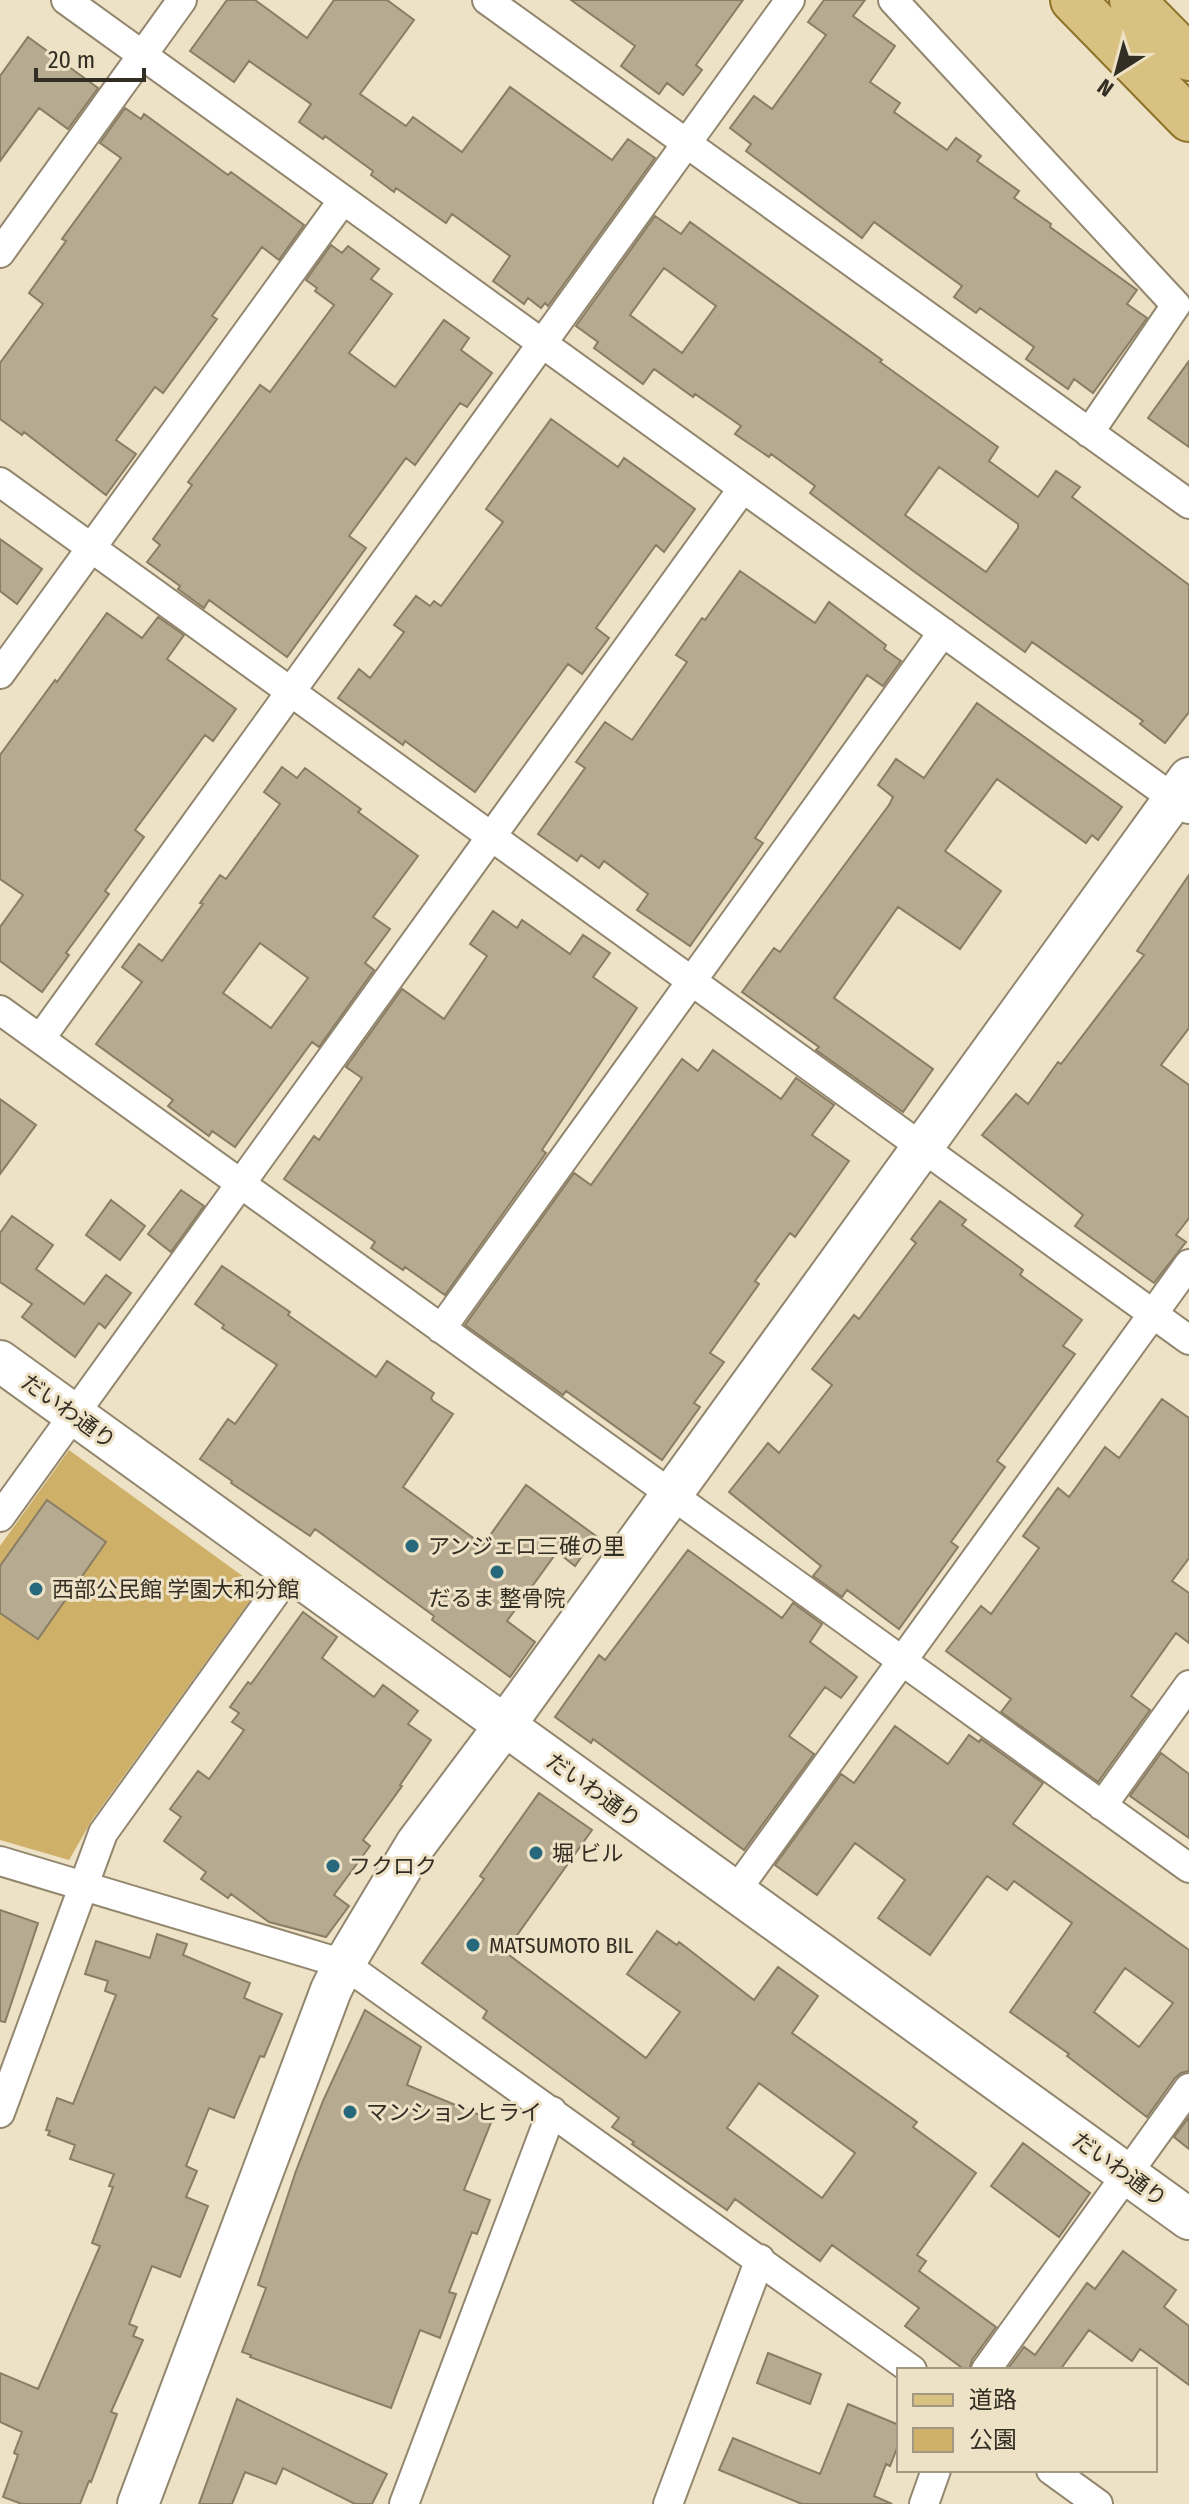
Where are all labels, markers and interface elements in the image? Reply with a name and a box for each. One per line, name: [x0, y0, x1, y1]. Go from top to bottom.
scale bar: [36, 32, 144, 82]
north arrow: [1077, 32, 1157, 112]
text: 20 m: [48, 46, 95, 74]
text: N: [1092, 73, 1119, 103]
street label: だいわ通り: [16, 1368, 121, 1455]
place label: アンジェロ三碓の里: [428, 1533, 625, 1560]
marker: アンジェロ三碓の里: [403, 1537, 421, 1555]
marker: だるま 整骨院: [488, 1563, 506, 1581]
place label: 西部公民館 学園大和分館: [52, 1576, 299, 1603]
marker: 西部公民館 学園大和分館: [27, 1580, 45, 1598]
place label: だるま 整骨院: [428, 1585, 566, 1612]
street label: だいわ通り: [541, 1747, 646, 1834]
place label: 堀 ビル: [552, 1840, 623, 1867]
marker: 堀 ビル: [527, 1844, 545, 1862]
place label: フクロク: [349, 1853, 437, 1880]
marker: フクロク: [324, 1857, 342, 1875]
place label: MATSUMOTO BIL: [489, 1932, 633, 1959]
marker: MATSUMOTO BIL: [464, 1936, 482, 1954]
place label: マンションヒライ: [366, 2099, 542, 2126]
marker: マンションヒライ: [341, 2103, 359, 2121]
street label: だいわ通り: [1067, 2126, 1172, 2213]
legend: [897, 2368, 1157, 2472]
text: 道路: [969, 2386, 1017, 2414]
text: 公園: [969, 2426, 1017, 2454]

